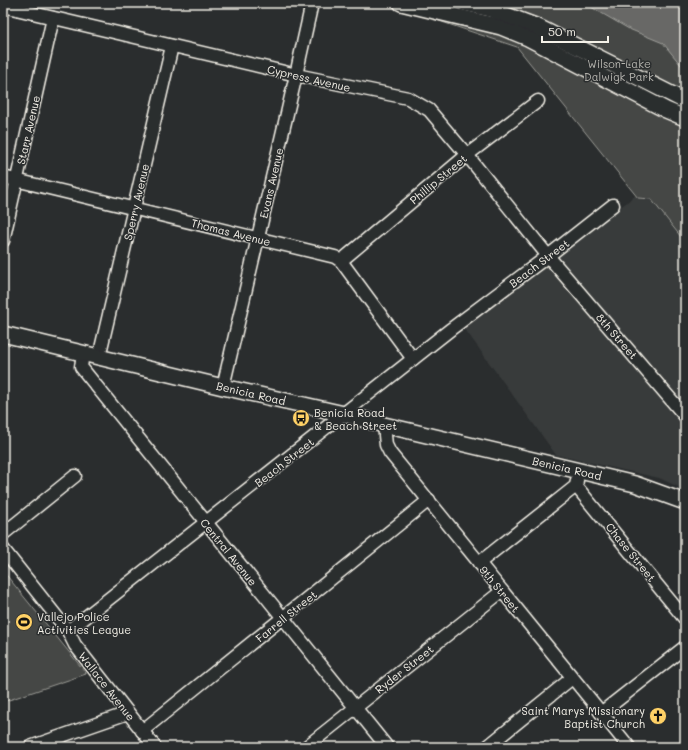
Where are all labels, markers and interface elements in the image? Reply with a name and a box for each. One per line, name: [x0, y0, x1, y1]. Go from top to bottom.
scale bar: [542, 18, 608, 44]
text: 50 m: [548, 23, 576, 39]
park label: Wilson-Lake Dalwigk Park: [584, 56, 654, 84]
street label: Cypress Avenue: [266, 61, 352, 95]
street label: Starr Avenue: [13, 94, 43, 166]
street label: Evans Avenue: [256, 146, 286, 220]
street label: Phillip Street: [406, 150, 470, 207]
street label: Sperry Avenue: [120, 162, 152, 242]
street label: Thomas Avenue: [190, 215, 272, 249]
street label: Beach Street: [506, 235, 572, 291]
street label: 8th Street: [593, 310, 641, 362]
street label: Benicia Road: [215, 378, 287, 408]
place label: Benicia Road & Beach Street: [314, 405, 397, 433]
bus stop icon: Benicia Road & Beach Street: [291, 408, 311, 428]
street label: Beach Street: [251, 434, 317, 490]
street label: Benicia Road: [531, 453, 603, 483]
street label: Central Avenue: [197, 515, 261, 589]
street label: Chase Street: [603, 519, 659, 585]
street label: 9th Street: [477, 562, 524, 616]
street label: Farrell Street: [252, 587, 320, 645]
place label: Vallejo Police Activities League: [37, 609, 131, 637]
sports icon: Vallejo Police Activities League: [14, 612, 34, 632]
street label: Ryder Street: [372, 641, 437, 697]
street label: Wallace Avenue: [75, 648, 139, 724]
place label: Saint Marys Missionary Baptist Church: [521, 703, 645, 731]
church icon: Saint Marys Missionary Baptist Church: [648, 706, 668, 726]

